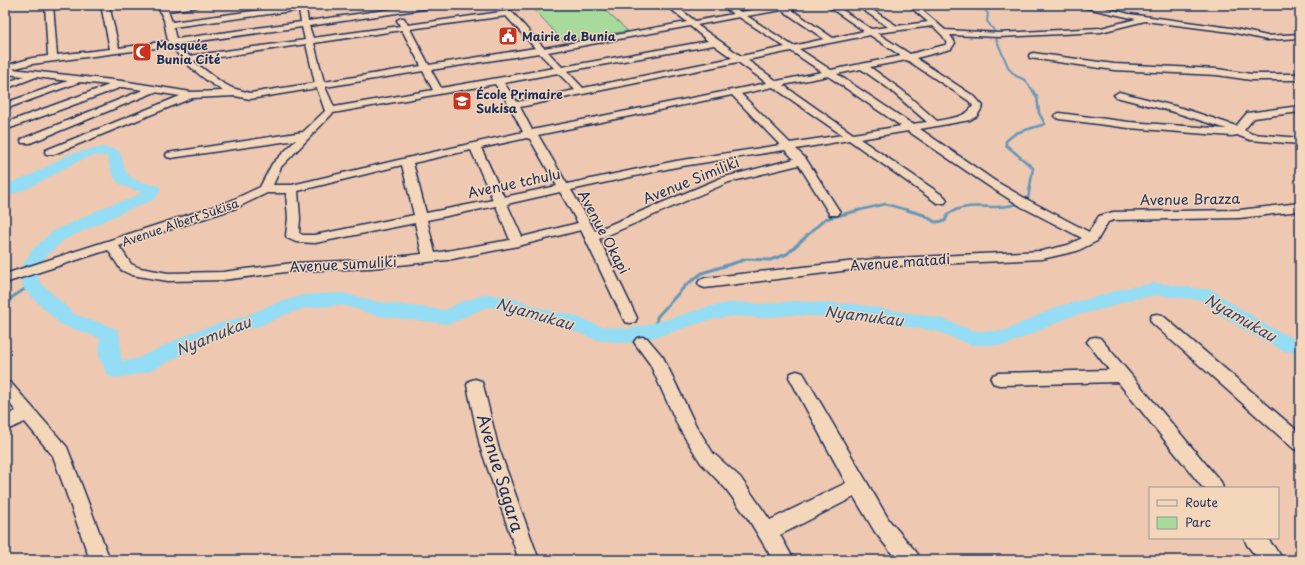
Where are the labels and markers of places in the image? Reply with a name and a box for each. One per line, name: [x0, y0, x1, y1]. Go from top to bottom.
public building icon: Mairie de Bunia: [497, 25, 519, 47]
place label: Mairie de Bunia: [522, 27, 617, 45]
place label: Mosquée Bunia Cité: [156, 36, 221, 68]
mosque icon: Mosquée Bunia Cité: [131, 41, 153, 63]
place label: École Primaire Sukisa: [476, 85, 563, 117]
school or university icon: École Primaire Sukisa: [451, 90, 473, 112]

